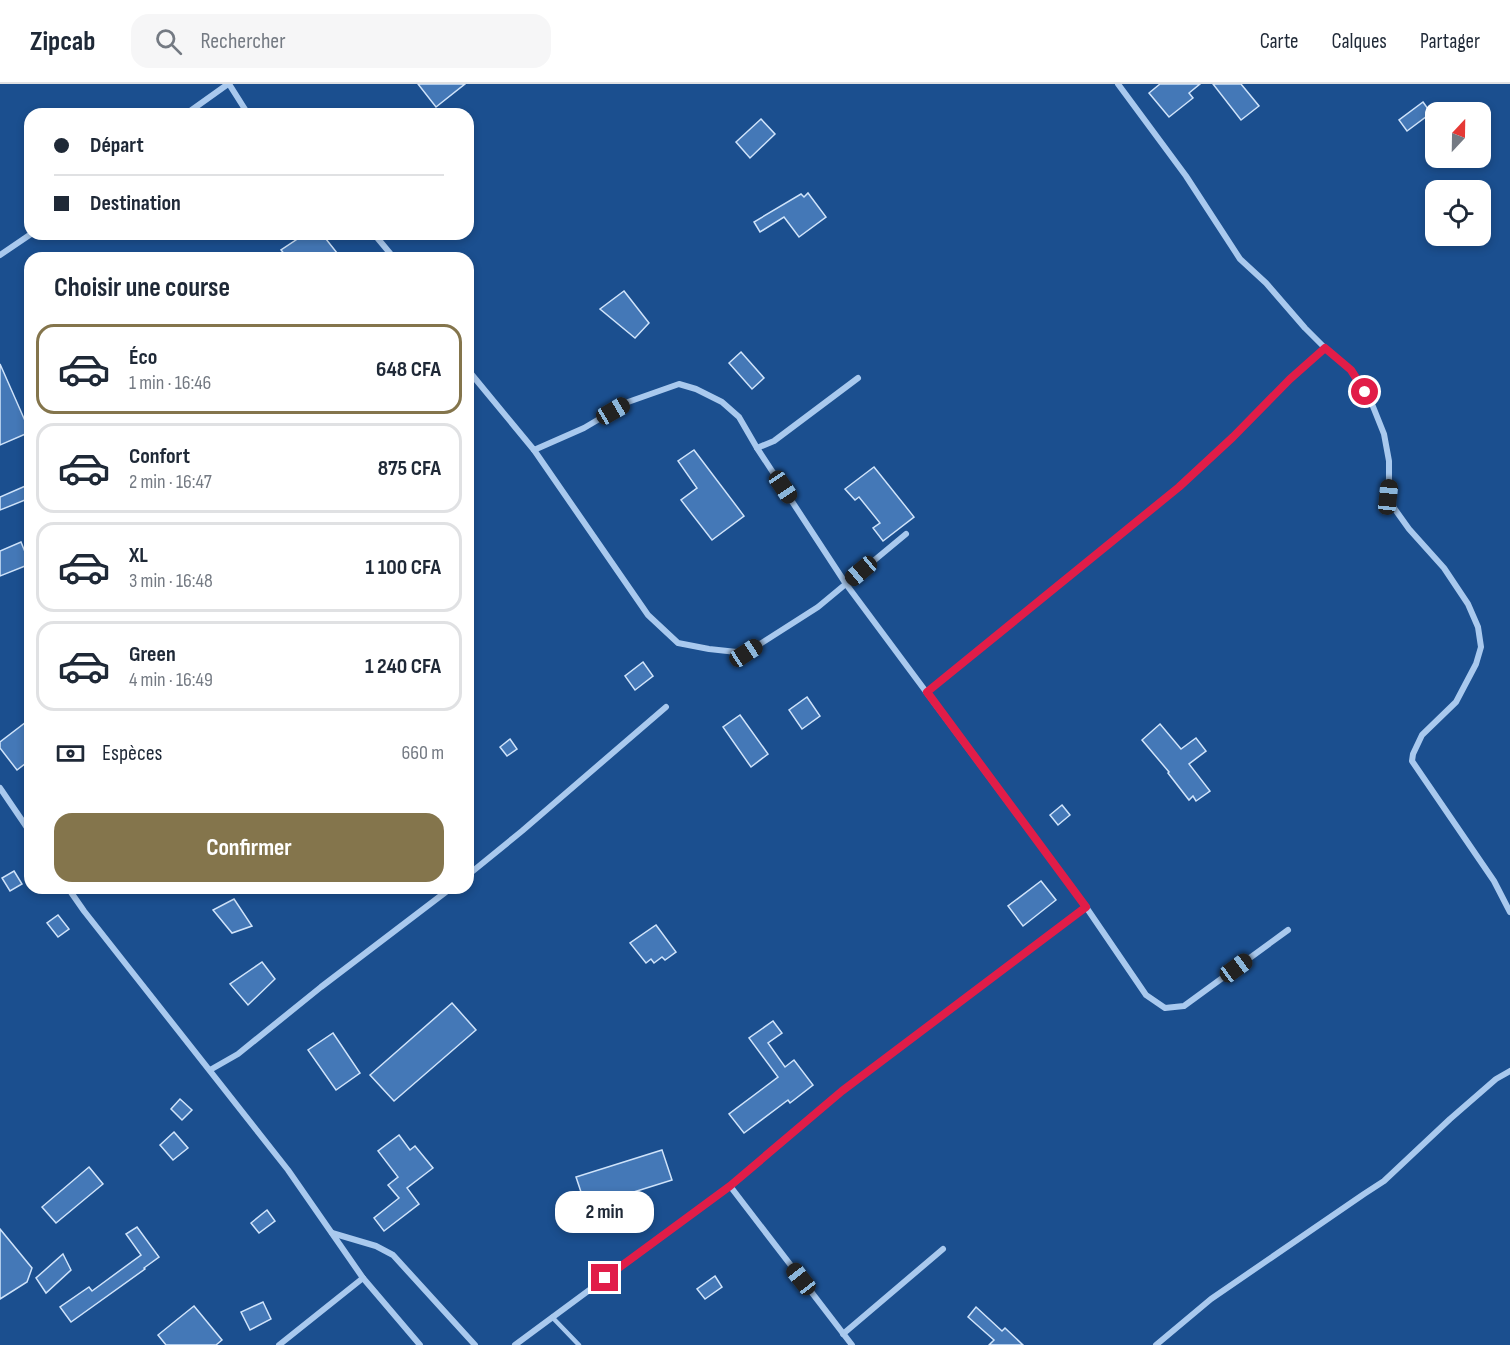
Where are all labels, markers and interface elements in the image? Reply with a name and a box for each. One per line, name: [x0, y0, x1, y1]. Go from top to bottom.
search box: [131, 14, 551, 68]
text: Zipcab: [30, 25, 95, 58]
icon: search: [152, 25, 185, 58]
text: Rechercher: [200, 28, 286, 55]
text: Carte: [1260, 29, 1299, 54]
text: Calques: [1332, 29, 1387, 54]
text: Partager: [1420, 29, 1480, 54]
north arrow: [1425, 102, 1491, 168]
map controls: [1425, 102, 1491, 246]
text: Départ: [90, 132, 144, 159]
button: locate: [1425, 180, 1491, 246]
text: Destination: [90, 190, 181, 217]
text: Choisir une course: [54, 272, 230, 304]
icon: car: [57, 342, 111, 396]
text: Éco: [129, 344, 157, 371]
text: 648 CFA: [376, 356, 441, 383]
text: 1 min · 16:46: [129, 371, 211, 395]
route start: [1351, 378, 1378, 405]
car: [593, 394, 633, 428]
icon: car: [57, 441, 111, 495]
text: Confort: [129, 443, 190, 470]
text: 875 CFA: [378, 455, 441, 482]
car: [765, 467, 801, 507]
text: 2 min · 16:47: [129, 470, 212, 494]
car: [1377, 478, 1399, 516]
icon: car: [57, 540, 111, 594]
text: XL: [129, 542, 148, 569]
car: [841, 553, 881, 589]
text: 1 100 CFA: [366, 554, 441, 581]
text: 3 min · 16:48: [129, 569, 213, 593]
car: [726, 636, 766, 670]
icon: car: [57, 639, 111, 693]
text: Green: [129, 641, 176, 668]
text: 1 240 CFA: [365, 653, 441, 680]
text: 4 min · 16:49: [129, 668, 213, 692]
icon: cash: [54, 737, 87, 770]
text: Espèces: [102, 740, 162, 767]
text: 660 m: [402, 741, 444, 765]
button: Confirmer: [54, 813, 444, 882]
car: [1216, 950, 1256, 986]
callout: 2 min: [556, 1191, 654, 1233]
text: 2 min: [585, 1200, 624, 1224]
car: [783, 1259, 819, 1299]
route end: [591, 1264, 618, 1291]

